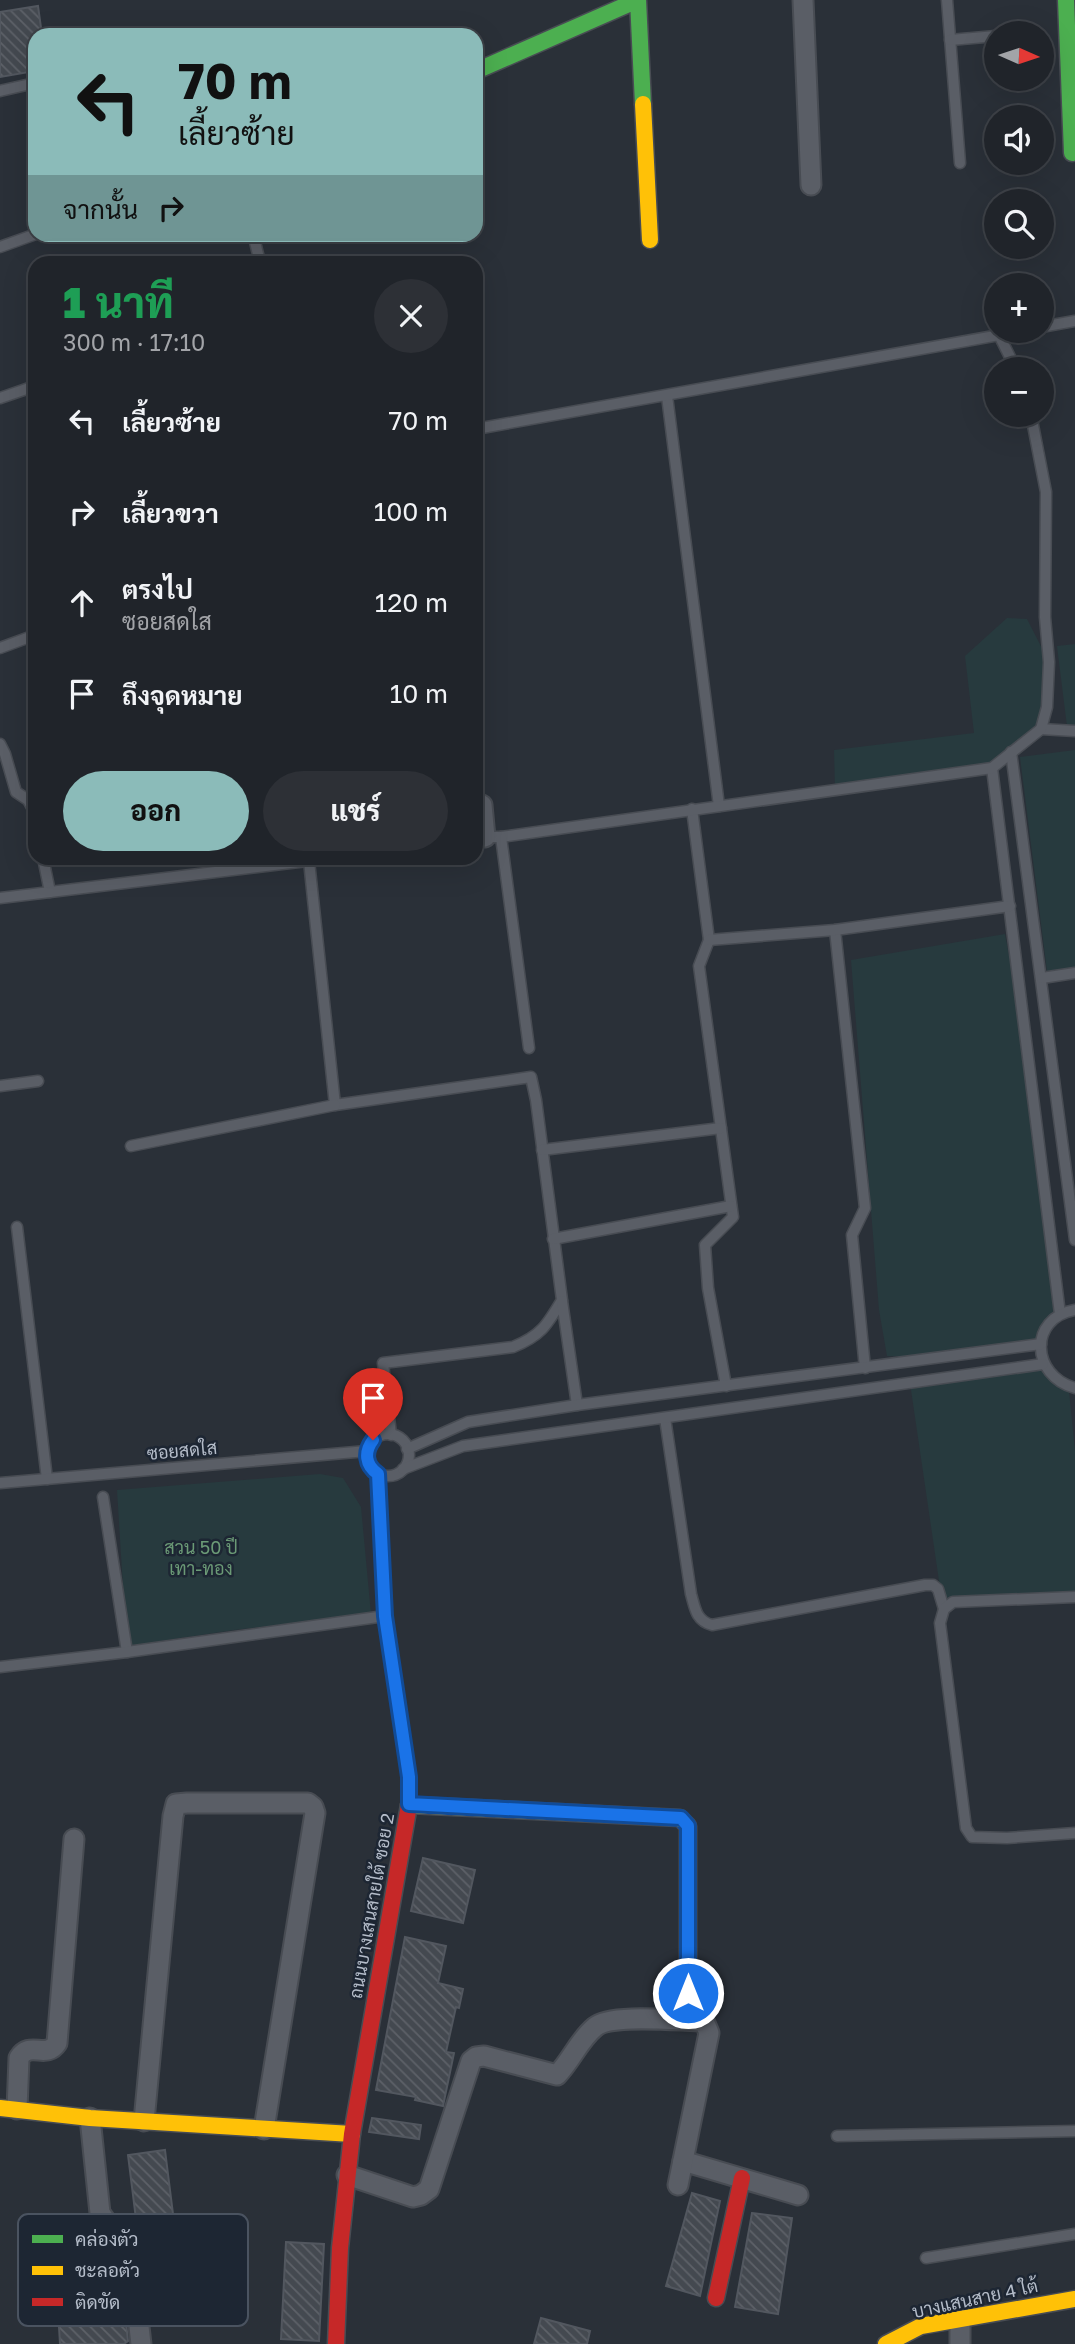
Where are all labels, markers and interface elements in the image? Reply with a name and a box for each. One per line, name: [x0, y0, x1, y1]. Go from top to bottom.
north arrow: [984, 21, 1054, 91]
map controls: [984, 21, 1054, 427]
text: 70 m: [178, 51, 292, 110]
icon: left: [63, 56, 154, 147]
button: sound: [984, 105, 1054, 175]
text: เลี้ยวซ้าย: [178, 114, 295, 152]
icon: right: [152, 189, 190, 227]
button: search: [984, 189, 1054, 259]
text: จากนั้น: [63, 194, 138, 225]
button: +: [984, 273, 1054, 343]
text: 1 นาที: [63, 277, 174, 327]
button: close: [374, 279, 448, 353]
text: 300 m · 17:10: [63, 328, 205, 356]
button: −: [984, 357, 1054, 427]
icon: left: [63, 402, 101, 440]
text: 70 m: [389, 405, 448, 436]
text: เลี้ยวซ้าย: [122, 407, 221, 438]
icon: right: [63, 493, 101, 531]
text: 100 m: [374, 496, 448, 527]
text: เลี้ยวขวา: [122, 498, 219, 529]
text: ตรงไป: [122, 574, 193, 605]
icon: ahead: [63, 584, 101, 622]
text: 120 m: [375, 587, 448, 618]
text: ซอยสดใส: [122, 607, 212, 635]
icon: arrive: [63, 675, 101, 713]
text: 10 m: [390, 678, 448, 709]
text: ถึงจุดหมาย: [122, 680, 243, 711]
button: ออก: [63, 771, 249, 851]
button: แชร์: [263, 771, 448, 851]
pin: [343, 1368, 403, 1440]
icon: arrive: [354, 1379, 392, 1417]
street label: ซอยสดใส: [146, 1435, 218, 1464]
park label: สวน 50 ปี เทา-ทอง: [164, 1536, 238, 1579]
street label: ถนนบางเสนสายใต้ ซอย 2: [343, 1811, 398, 2000]
position arrow: [651, 1956, 725, 2030]
legend: [18, 2214, 248, 2326]
text: คล่องตัว: [75, 2227, 139, 2250]
text: ชะลอตัว: [75, 2258, 140, 2281]
street label: บางแสนสาย 4 ใต้: [910, 2273, 1040, 2322]
text: ติดขัด: [75, 2290, 120, 2313]

